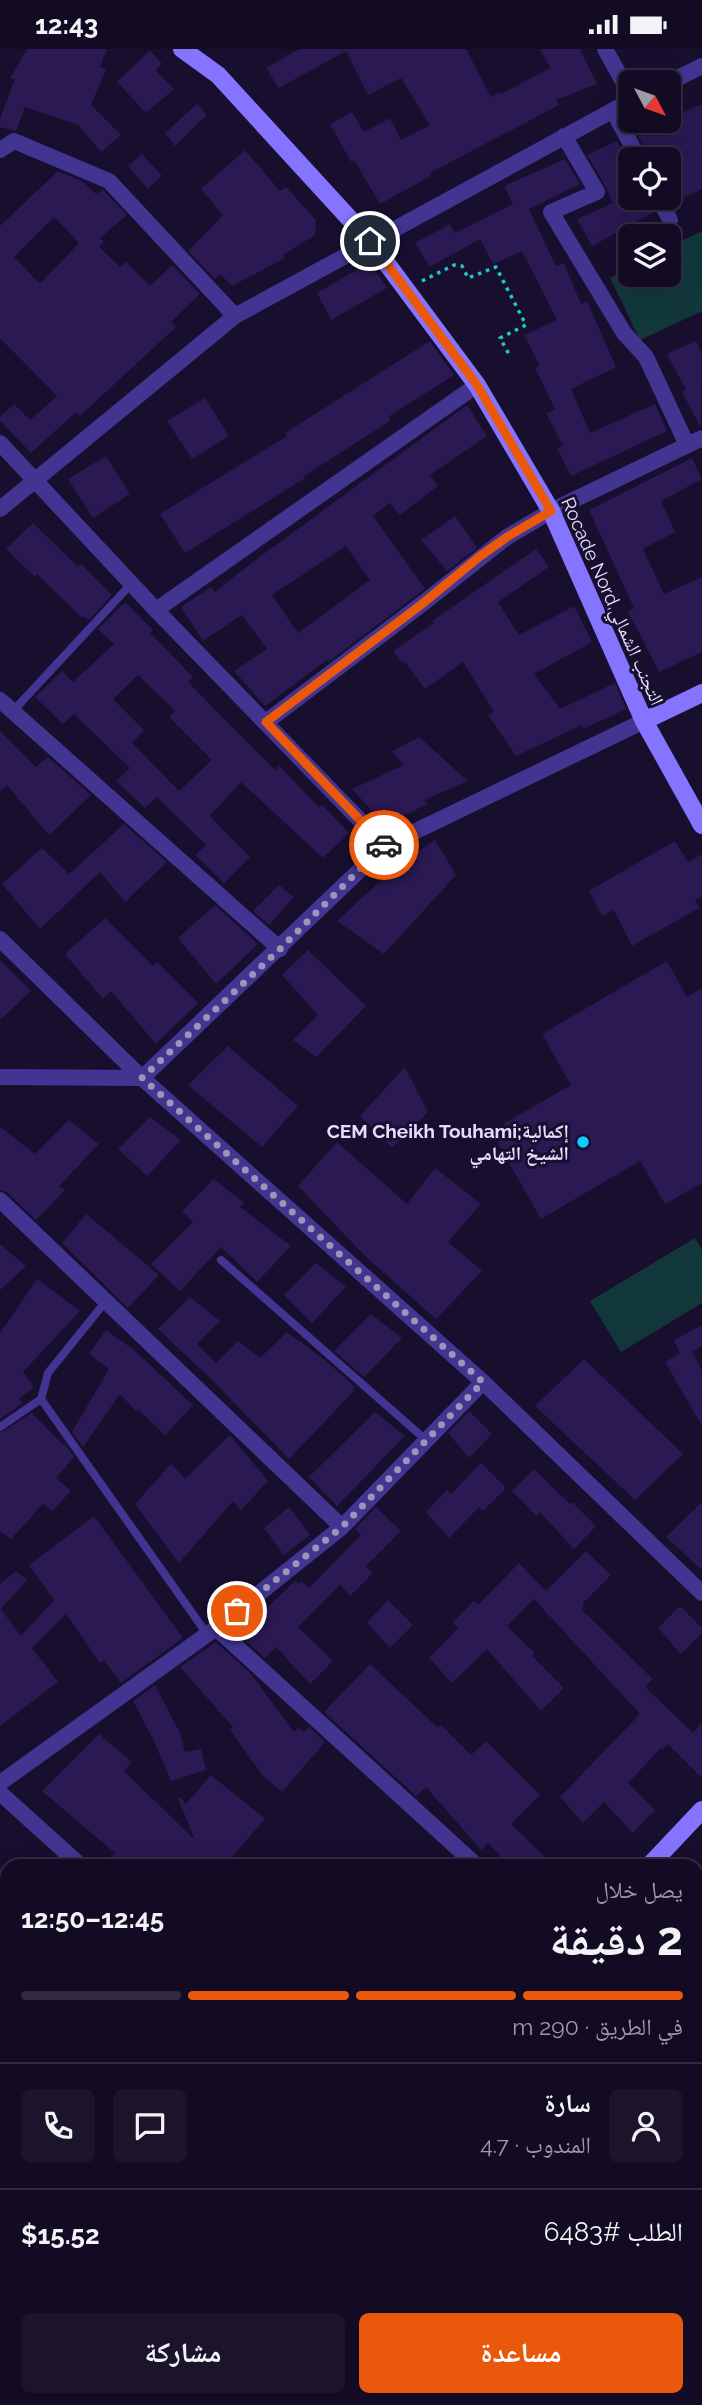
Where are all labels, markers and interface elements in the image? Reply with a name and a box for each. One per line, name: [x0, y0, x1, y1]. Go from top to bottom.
text: 12:43: [35, 10, 98, 40]
north arrow: [618, 70, 681, 133]
map controls: [618, 70, 681, 287]
button: locate: [618, 147, 681, 210]
pin: [340, 211, 400, 271]
icon: home: [351, 222, 389, 260]
button: layers: [618, 224, 681, 287]
street label: Rocade Nord,التجنب الشمالي: [553, 494, 669, 710]
courier: [349, 810, 419, 880]
icon: car: [365, 826, 403, 864]
place label: CEM Cheikh Touhami;إكمالية الشيخ التهامي: [327, 1120, 569, 1169]
marker: CEM Cheikh Touhami;إكمالية الشيخ التهامي: [575, 1134, 591, 1150]
pin: [207, 1581, 267, 1641]
icon: bag: [218, 1592, 256, 1630]
text: يصل خلال: [595, 1876, 683, 1903]
text: 12:45–12:50: [21, 1904, 164, 1934]
text: 2 دقيقة: [549, 1912, 683, 1966]
text: في الطريق · 290 m: [512, 2013, 683, 2040]
text: سارة: [544, 2088, 591, 2118]
button: phone: [21, 2089, 95, 2163]
button: chat: [113, 2089, 187, 2163]
button: person: [609, 2089, 683, 2163]
text: المندوب · 4.7: [480, 2131, 591, 2158]
text: الطلب #6483: [544, 2217, 683, 2247]
text: $15.52: [21, 2220, 100, 2250]
button: مشاركة: [21, 2313, 345, 2393]
button: مساعدة: [359, 2313, 683, 2393]

